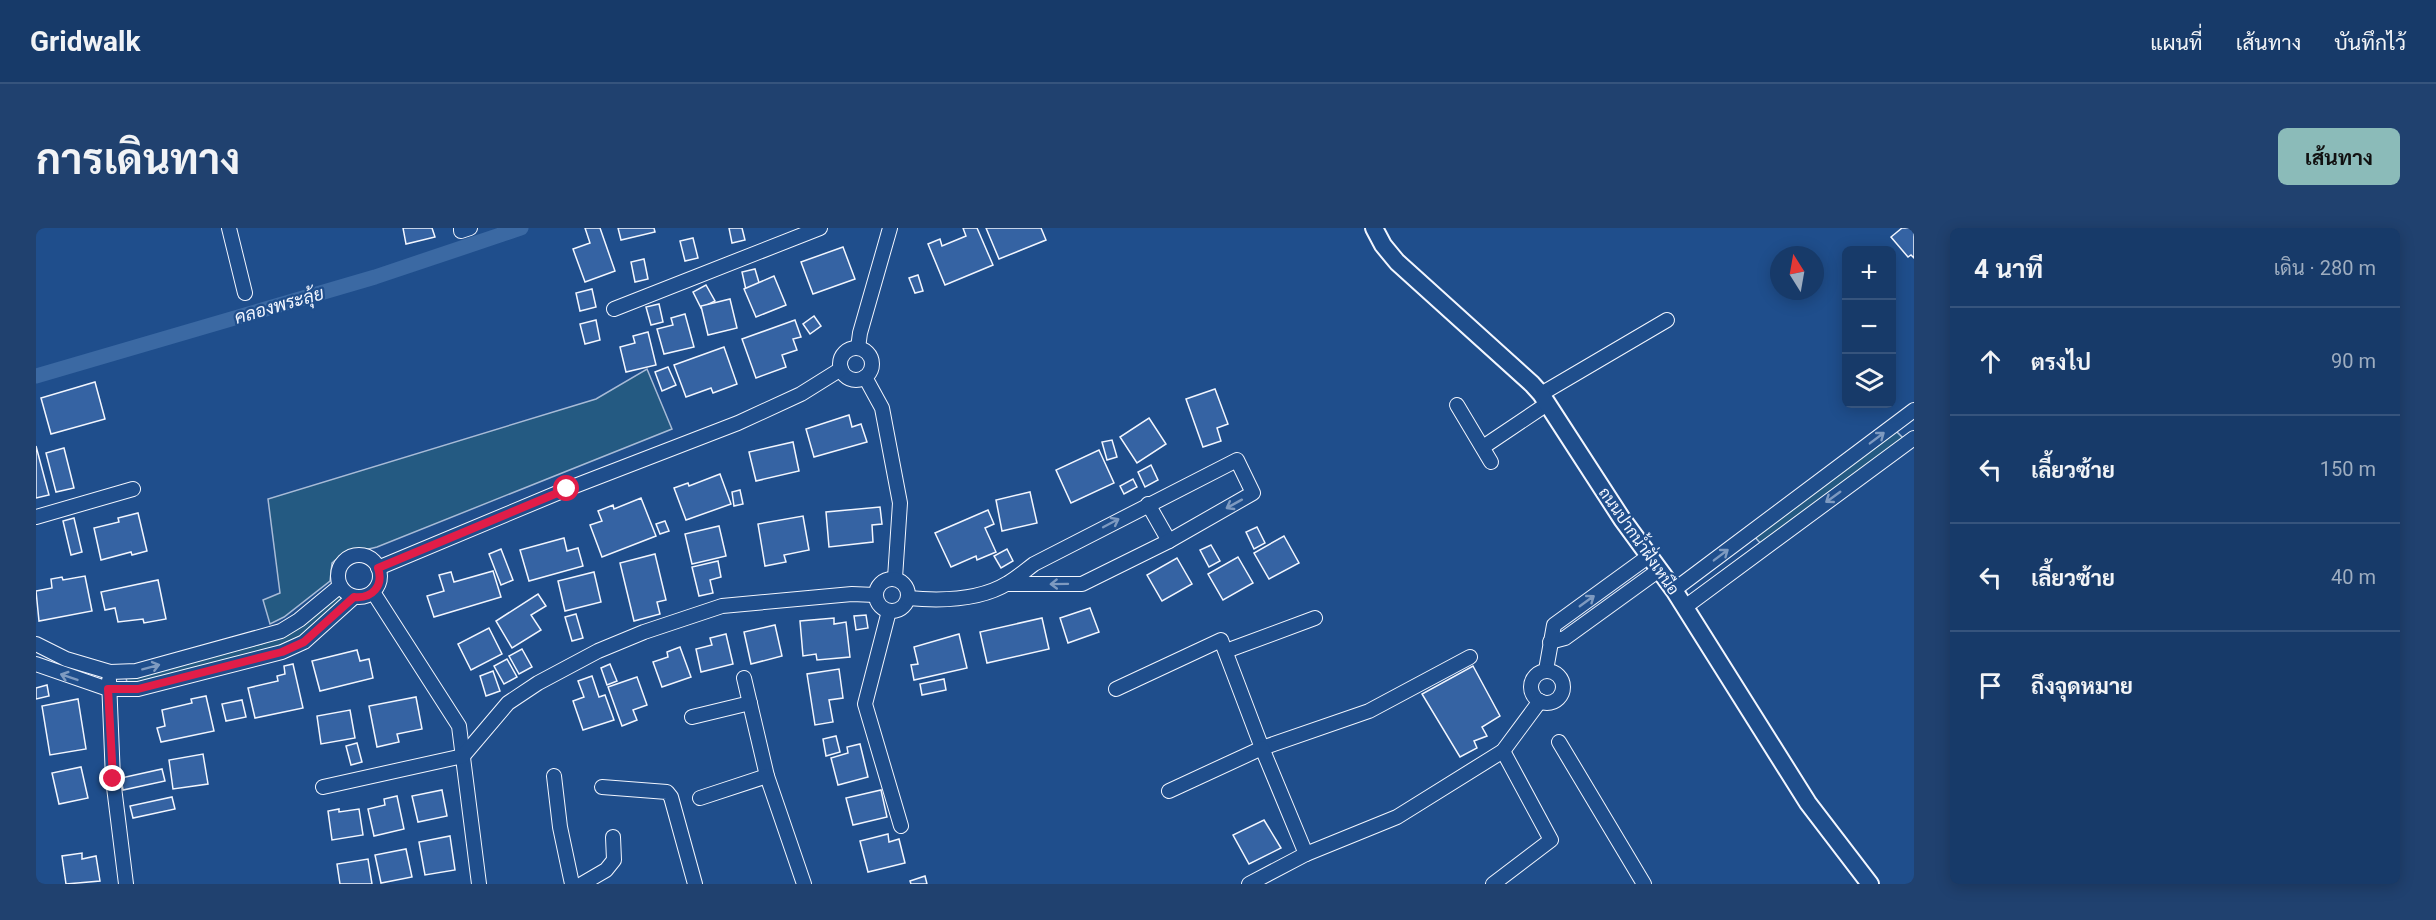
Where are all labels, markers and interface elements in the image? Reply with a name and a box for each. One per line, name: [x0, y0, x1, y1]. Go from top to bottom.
text: Gridwalk: [30, 25, 140, 58]
text: แผนที่: [2150, 31, 2203, 55]
text: เส้นทาง: [2236, 31, 2301, 55]
text: บันทึกไว้: [2334, 31, 2406, 55]
button: เส้นทาง: [2278, 128, 2400, 185]
text: การเดินทาง: [36, 135, 240, 184]
north arrow: [1770, 246, 1824, 300]
map controls: [1842, 246, 1896, 408]
button: +: [1842, 246, 1896, 300]
text: 4 นาที: [1974, 254, 2043, 284]
text: เดิน · 280 m: [2274, 256, 2376, 280]
water label: คลองพระลุ้ย: [232, 281, 327, 330]
button: −: [1842, 300, 1896, 354]
icon: ahead: [1974, 345, 2007, 378]
text: 90 m: [2331, 349, 2376, 373]
text: ตรงไป: [2031, 350, 2091, 375]
button: layers: [1842, 354, 1896, 408]
one-way arrow: [1869, 432, 1885, 445]
icon: left: [1974, 453, 2007, 486]
text: 150 m: [2320, 457, 2376, 481]
text: เลี้ยวซ้าย: [2031, 458, 2115, 483]
route start: [553, 475, 579, 501]
street label: ถนนปากน้ำฝั่งเหนือ: [1595, 481, 1687, 598]
one-way arrow: [1826, 491, 1842, 503]
one-way arrow: [1226, 498, 1243, 510]
one-way arrow: [1102, 517, 1120, 529]
one-way arrow: [1713, 549, 1729, 561]
icon: left: [1974, 561, 2007, 594]
text: 40 m: [2331, 565, 2376, 589]
text: เลี้ยวซ้าย: [2031, 566, 2115, 591]
one-way arrow: [1049, 578, 1069, 590]
one-way arrow: [1578, 595, 1594, 607]
one-way arrow: [142, 661, 161, 672]
icon: arrive: [1974, 669, 2007, 702]
one-way arrow: [60, 670, 79, 681]
text: ถึงจุดหมาย: [2031, 674, 2133, 699]
route end: [99, 765, 125, 791]

